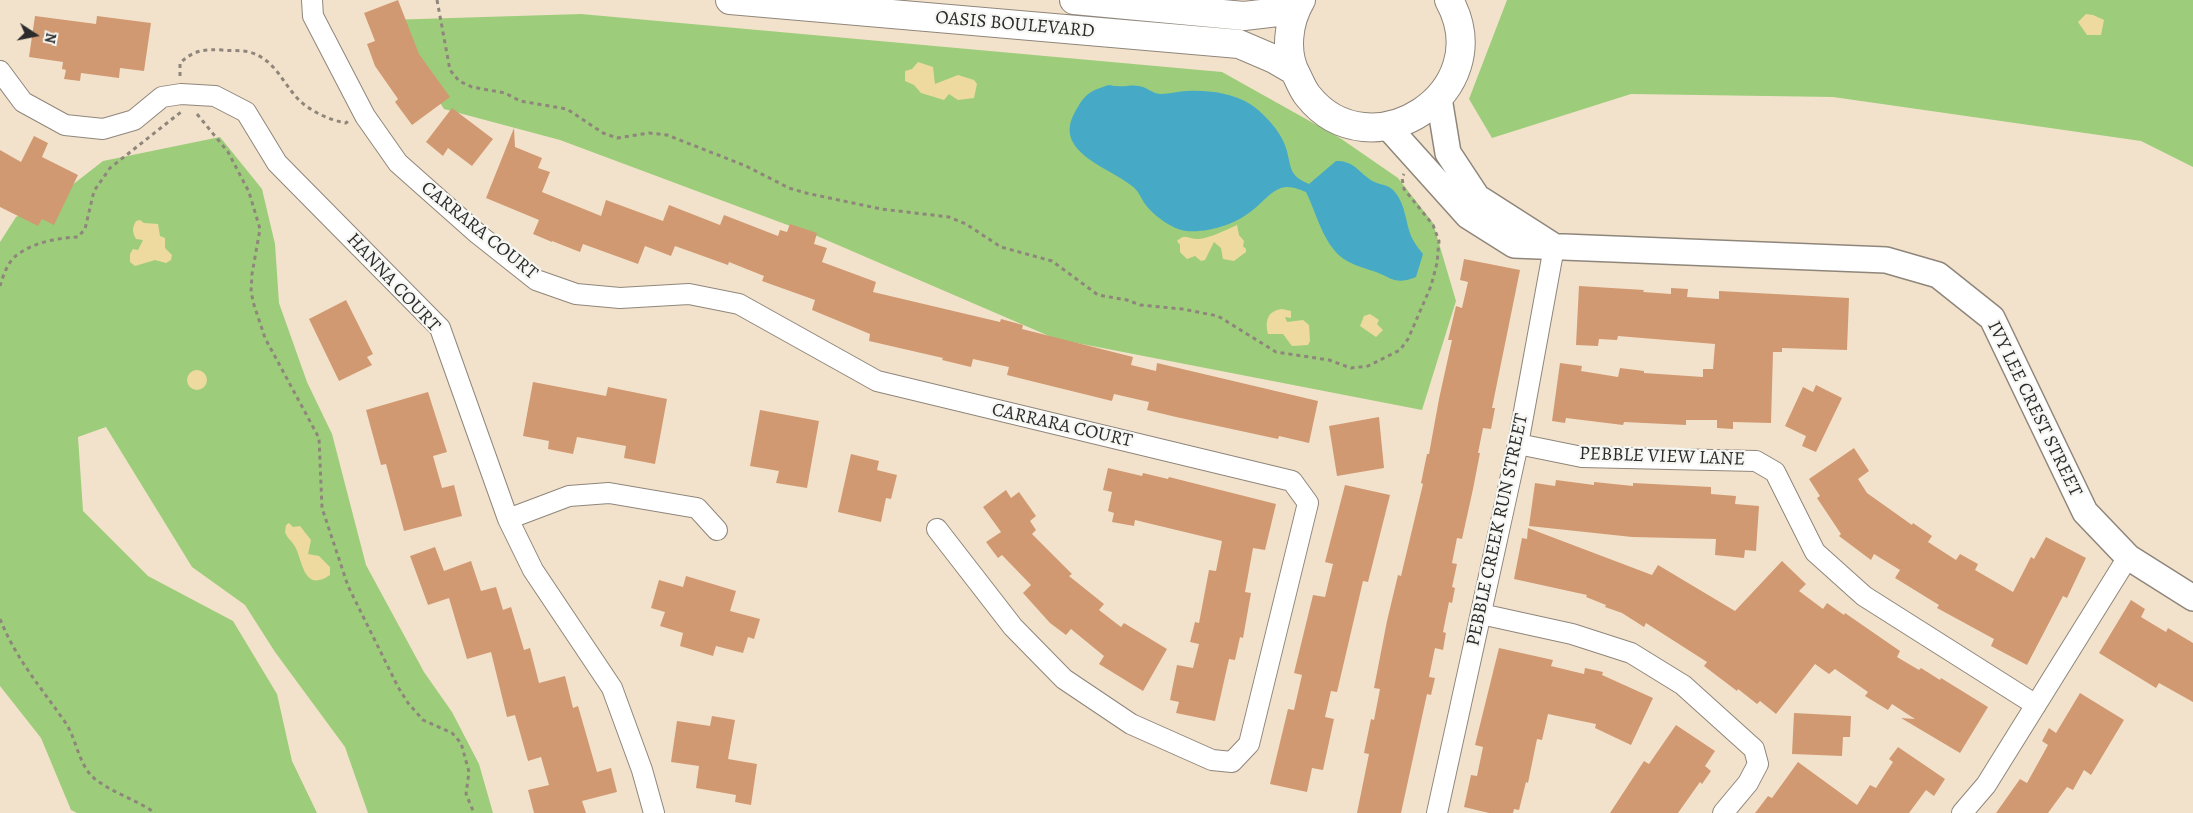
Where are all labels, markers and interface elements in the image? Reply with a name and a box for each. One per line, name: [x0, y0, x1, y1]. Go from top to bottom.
street label: OASIS BOULEVARD: [935, 7, 1095, 43]
north arrow: [10, 10, 60, 60]
text: N: [40, 31, 61, 45]
street label: CARRARA COURT: [416, 177, 542, 285]
street label: HANNA COURT: [341, 229, 445, 337]
street label: IVY LEE CREST STREET: [1982, 318, 2086, 500]
street label: CARRARA COURT: [990, 399, 1134, 453]
street label: PEBBLE CREEK RUN STREET: [1462, 412, 1534, 648]
street label: PEBBLE VIEW LANE: [1579, 443, 1745, 471]

